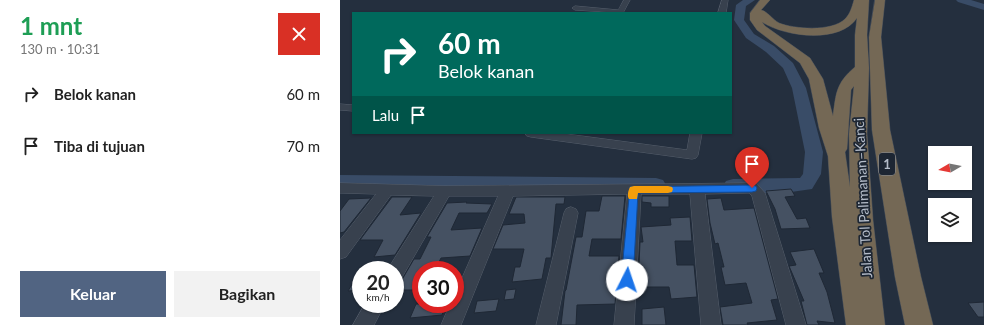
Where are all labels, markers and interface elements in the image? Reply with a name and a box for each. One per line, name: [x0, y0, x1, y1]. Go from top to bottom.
text: 1 mnt: [20, 11, 82, 40]
button: close: [278, 13, 320, 55]
text: 60 m: [438, 26, 501, 60]
icon: right: [372, 28, 424, 80]
text: 130 m · 10:31: [20, 41, 100, 57]
text: Belok kanan: [438, 60, 534, 82]
icon: right: [20, 83, 42, 105]
text: Belok kanan: [54, 85, 136, 103]
text: 60 m: [286, 85, 320, 103]
icon: arrive: [407, 104, 429, 126]
text: Lalu: [372, 106, 399, 124]
street label: Jalan Tol Palimanan–Kanci: [850, 118, 875, 278]
icon: arrive: [20, 135, 42, 157]
text: Tiba di tujuan: [54, 137, 145, 155]
text: 70 m: [286, 137, 320, 155]
north arrow: [928, 146, 972, 190]
map controls: [928, 146, 972, 242]
pin: [735, 147, 769, 188]
icon: arrive: [741, 153, 763, 175]
road number: 1: [879, 153, 895, 175]
button: layers: [928, 198, 972, 242]
position arrow: [606, 259, 648, 301]
speed limit sign: 30: [412, 261, 464, 313]
text: 20: [366, 270, 390, 294]
button: Keluar: [20, 271, 166, 317]
button: Bagikan: [174, 271, 320, 317]
text: km/h: [366, 291, 390, 303]

